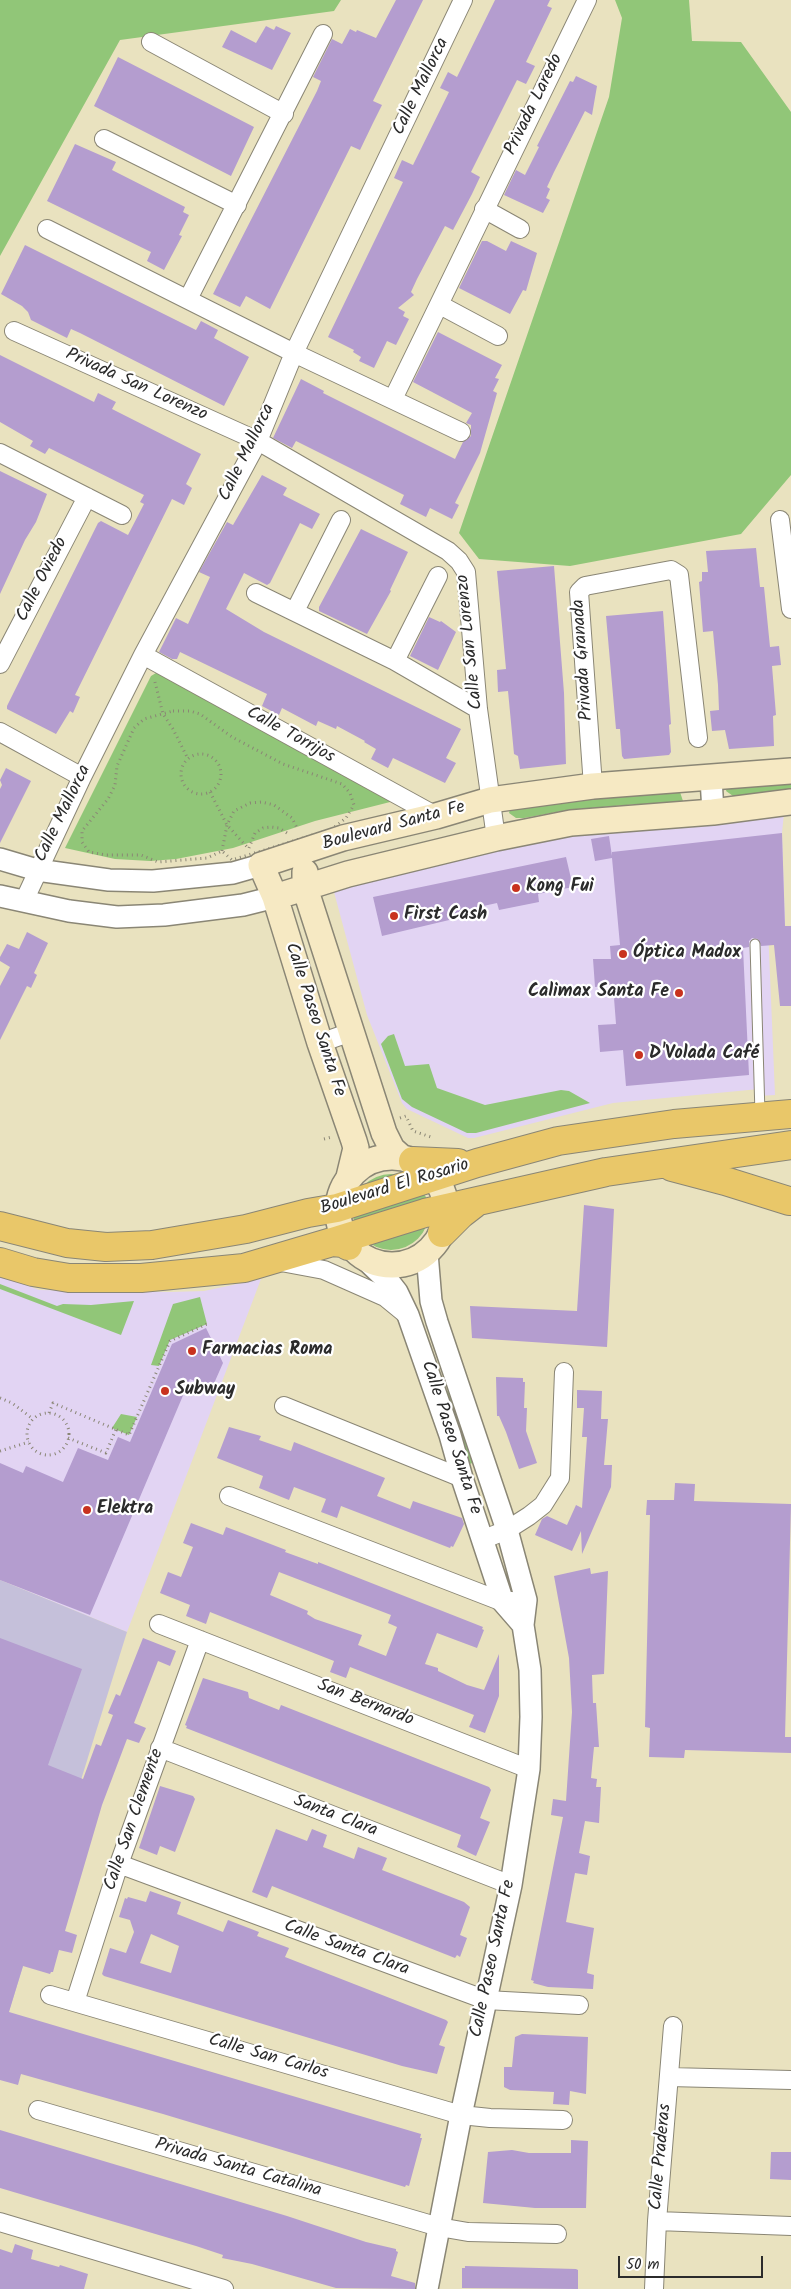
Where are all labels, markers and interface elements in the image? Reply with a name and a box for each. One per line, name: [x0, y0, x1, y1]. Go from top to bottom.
street label: Calle Mallorca: [389, 35, 455, 139]
street label: Privada Laredo: [501, 51, 569, 159]
street label: Privada San Lorenzo: [62, 345, 210, 427]
street label: Calle Mallorca: [215, 401, 281, 505]
street label: Calle Oviedo: [13, 534, 73, 626]
street label: Calle San Lorenzo: [453, 573, 489, 711]
street label: Privada Granada: [569, 599, 599, 721]
street label: Calle Torrijos: [242, 703, 338, 769]
street label: Calle Mallorca: [31, 762, 97, 866]
street label: Boulevard Santa Fe: [320, 798, 468, 856]
place label: Kong Fui: [526, 877, 594, 899]
marker: Kong Fui: [510, 882, 522, 894]
place label: First Cash: [404, 905, 487, 927]
marker: First Cash: [388, 910, 400, 922]
street label: Calle Paseo Santa Fe: [279, 940, 349, 1100]
place label: Óptica Madox: [633, 943, 741, 965]
marker: Óptica Madox: [617, 948, 629, 960]
place label: Calimax Santa Fe: [528, 982, 669, 1004]
marker: Calimax Santa Fe: [673, 987, 685, 999]
place label: D'Volada Café: [649, 1044, 759, 1066]
marker: D'Volada Café: [633, 1049, 645, 1061]
street label: Boulevard El Rosario: [318, 1155, 472, 1221]
place label: Farmacias Roma: [202, 1340, 332, 1362]
marker: Farmacias Roma: [186, 1345, 198, 1357]
street label: Calle Paseo Santa Fe: [415, 1358, 485, 1518]
place label: Subway: [175, 1380, 235, 1402]
marker: Subway: [159, 1385, 171, 1397]
place label: Elektra: [97, 1499, 153, 1521]
marker: Elektra: [81, 1504, 93, 1516]
street label: San Bernardo: [314, 1676, 416, 1732]
street label: Calle San Clemente: [101, 1746, 169, 1894]
street label: Santa Clara: [290, 1791, 380, 1843]
street label: Calle Paseo Santa Fe: [467, 1878, 521, 2040]
street label: Calle Santa Clara: [280, 1916, 412, 1982]
street label: Calle San Carlos: [206, 2031, 330, 2085]
street label: Calle Praderas: [647, 2103, 677, 2211]
street label: Privada Santa Catalina: [152, 2135, 324, 2203]
scale bar: [621, 2246, 766, 2278]
text: 50 m: [626, 2253, 660, 2277]

